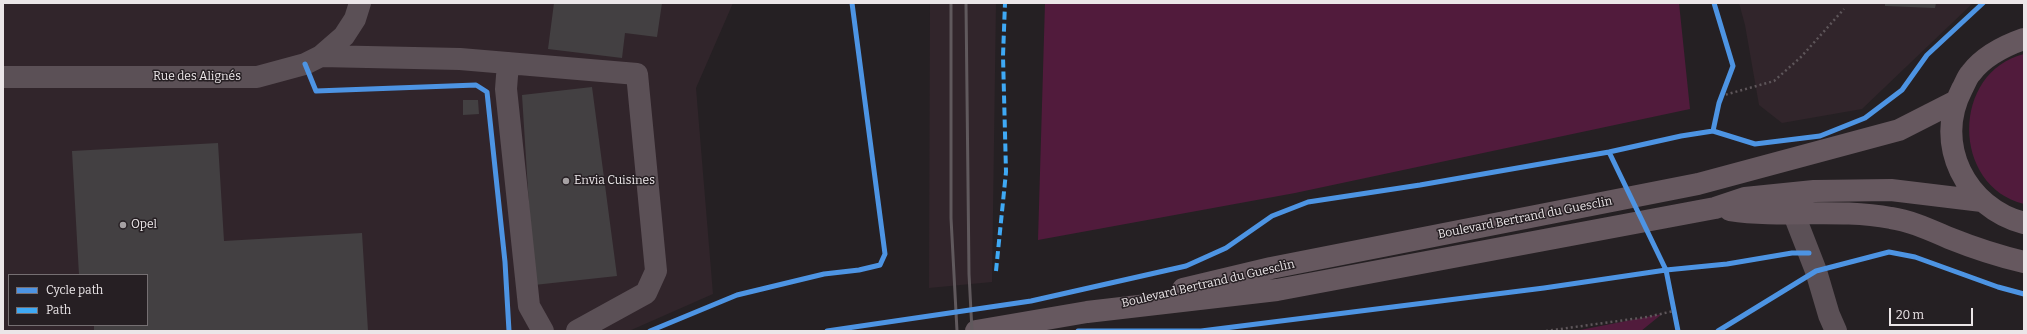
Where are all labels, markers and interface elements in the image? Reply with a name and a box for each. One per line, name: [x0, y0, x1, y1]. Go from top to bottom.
street label: Rue des Alignés: [153, 70, 241, 84]
place label: Envia Cuisines: [574, 174, 655, 188]
marker: Envia Cuisines: [561, 176, 571, 186]
street label: Boulevard Bertrand du Guesclin: [1437, 194, 1613, 242]
place label: Opel: [131, 218, 157, 232]
marker: Opel: [118, 220, 128, 230]
street label: Boulevard Bertrand du Guesclin: [1120, 257, 1296, 311]
legend: [8, 274, 148, 326]
text: Cycle path: [46, 283, 103, 297]
scale bar: [1891, 300, 1975, 326]
text: Path: [46, 303, 71, 317]
text: 20 m: [1896, 308, 1924, 322]

